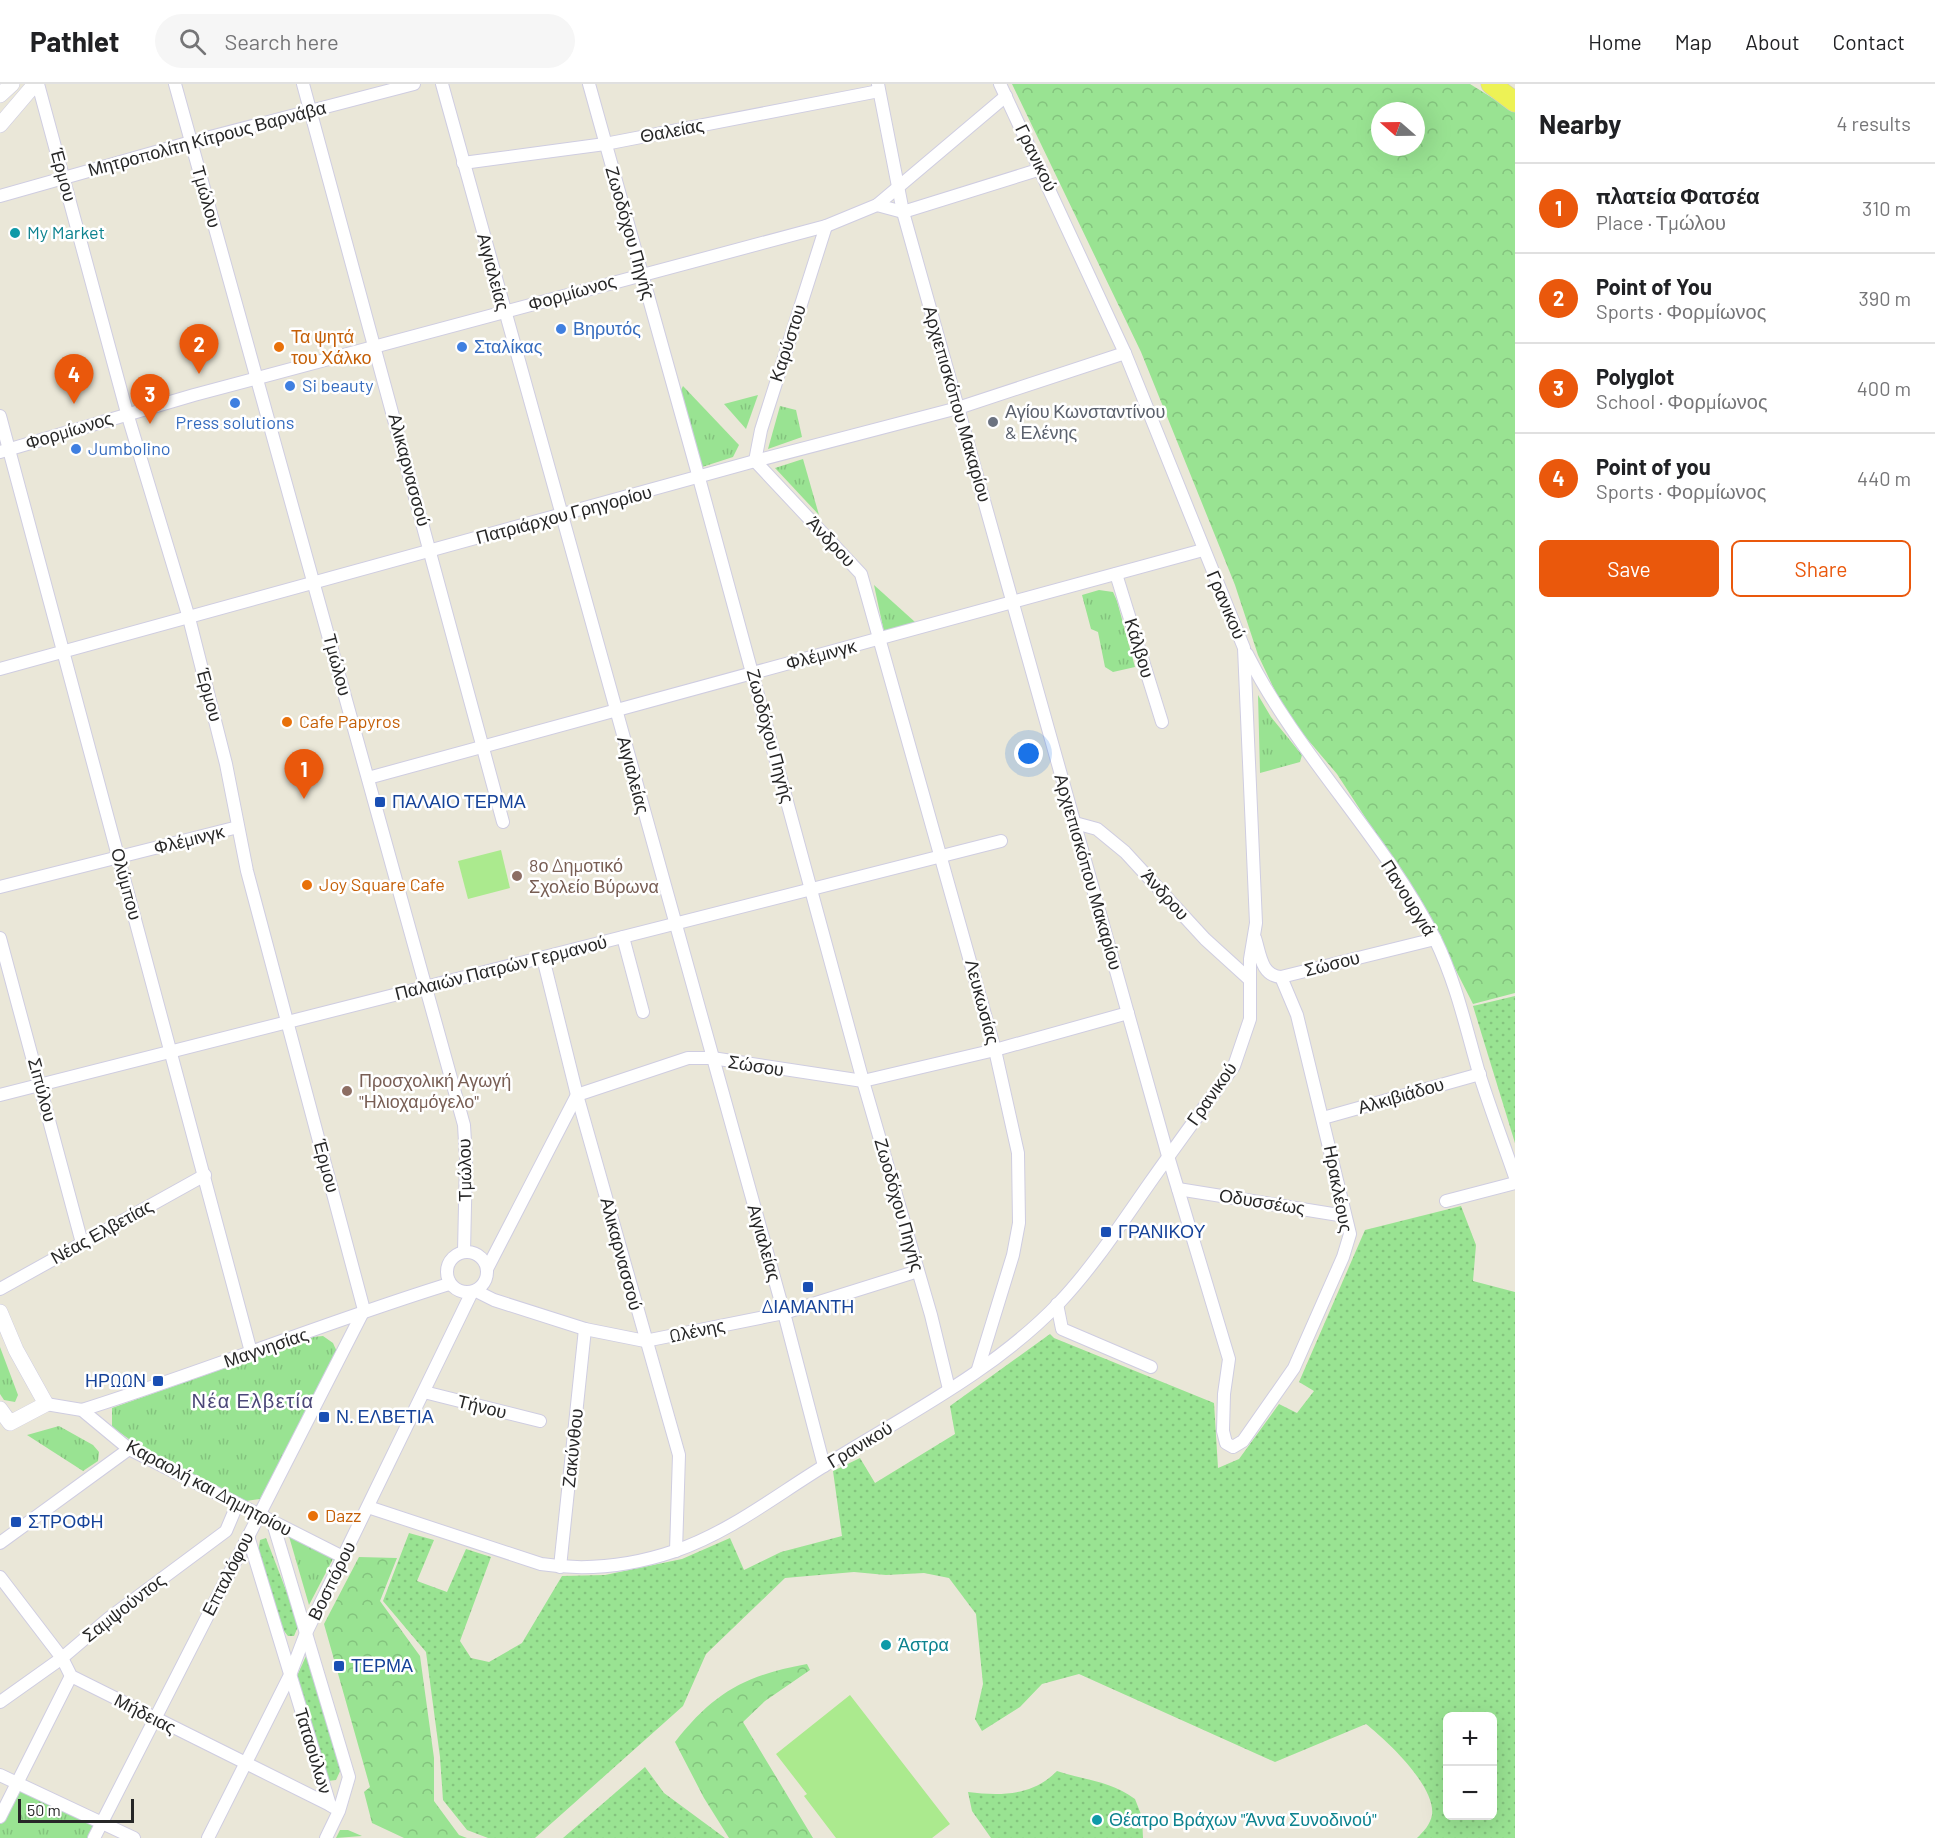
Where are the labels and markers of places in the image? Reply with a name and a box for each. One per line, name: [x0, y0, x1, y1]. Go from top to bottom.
place label: My Market: [27, 221, 105, 243]
marker: My Market: [8, 226, 22, 240]
place label: Βηρυτός: [573, 317, 641, 339]
marker: Βηρυτός: [554, 322, 568, 336]
pin: 2: [180, 324, 218, 374]
place label: Τα ψητά του Χάλκο: [291, 325, 372, 368]
place label: Σταλίκας: [474, 335, 543, 357]
marker: Τα ψητά του Χάλκο: [272, 340, 286, 354]
marker: Σταλίκας: [455, 340, 469, 354]
pin: 4: [54, 354, 94, 404]
pin: 3: [130, 374, 170, 424]
place label: Si beauty: [302, 374, 374, 396]
marker: Si beauty: [283, 379, 297, 393]
marker: Press solutions: [228, 396, 242, 410]
place label: Αγίου Κωνσταντίνου & Ελένης: [1005, 400, 1165, 443]
place label: Press solutions: [176, 411, 294, 433]
marker: Αγίου Κωνσταντίνου & Ελένης: [986, 415, 1000, 429]
place label: Jumbolino: [88, 437, 171, 459]
marker: Jumbolino: [69, 442, 83, 456]
place label: Cafe Papyros: [299, 710, 400, 732]
marker: Cafe Papyros: [280, 715, 294, 729]
pin: 1: [284, 750, 324, 799]
place label: ΠΑΛΑΙΟ ΤΕΡΜΑ: [392, 790, 526, 812]
marker: ΠΑΛΑΙΟ ΤΕΡΜΑ: [373, 795, 387, 809]
place label: 8ο Δημοτικό Σχολείο Βύρωνα: [529, 854, 659, 897]
marker: 8ο Δημοτικό Σχολείο Βύρωνα: [510, 869, 524, 883]
place label: Joy Square Cafe: [319, 873, 445, 895]
marker: Joy Square Cafe: [300, 878, 314, 892]
place label: Προσχολική Αγωγή "Ηλιοχαμόγελο": [359, 1069, 511, 1112]
marker: Προσχολική Αγωγή "Ηλιοχαμόγελο": [340, 1084, 354, 1098]
place label: ΓΡΑΝΙΚΟΥ: [1118, 1220, 1205, 1242]
marker: ΓΡΑΝΙΚΟΥ: [1099, 1225, 1113, 1239]
marker: ΔΙΑΜΑΝΤΗ: [801, 1280, 815, 1294]
place label: ΔΙΑΜΑΝΤΗ: [762, 1295, 854, 1317]
place label: ΗΡΩΩΝ: [85, 1369, 146, 1391]
marker: ΗΡΩΩΝ: [151, 1374, 165, 1388]
place label: Ν. ΕΛΒΕΤΙΑ: [336, 1405, 434, 1427]
marker: Ν. ΕΛΒΕΤΙΑ: [317, 1410, 331, 1424]
place label: Dazz: [325, 1504, 361, 1526]
marker: Dazz: [306, 1509, 320, 1523]
place label: ΣΤΡΟΦΗ: [28, 1510, 104, 1532]
marker: ΣΤΡΟΦΗ: [9, 1515, 23, 1529]
place label: Άστρα: [898, 1633, 949, 1655]
marker: Άστρα: [879, 1638, 893, 1652]
place label: ΤΕΡΜΑ: [351, 1654, 413, 1676]
marker: ΤΕΡΜΑ: [332, 1659, 346, 1673]
place label: Θέατρο Βράχων "Άννα Συνοδινού": [1109, 1808, 1377, 1830]
marker: Θέατρο Βράχων "Άννα Συνοδινού": [1090, 1813, 1104, 1827]

